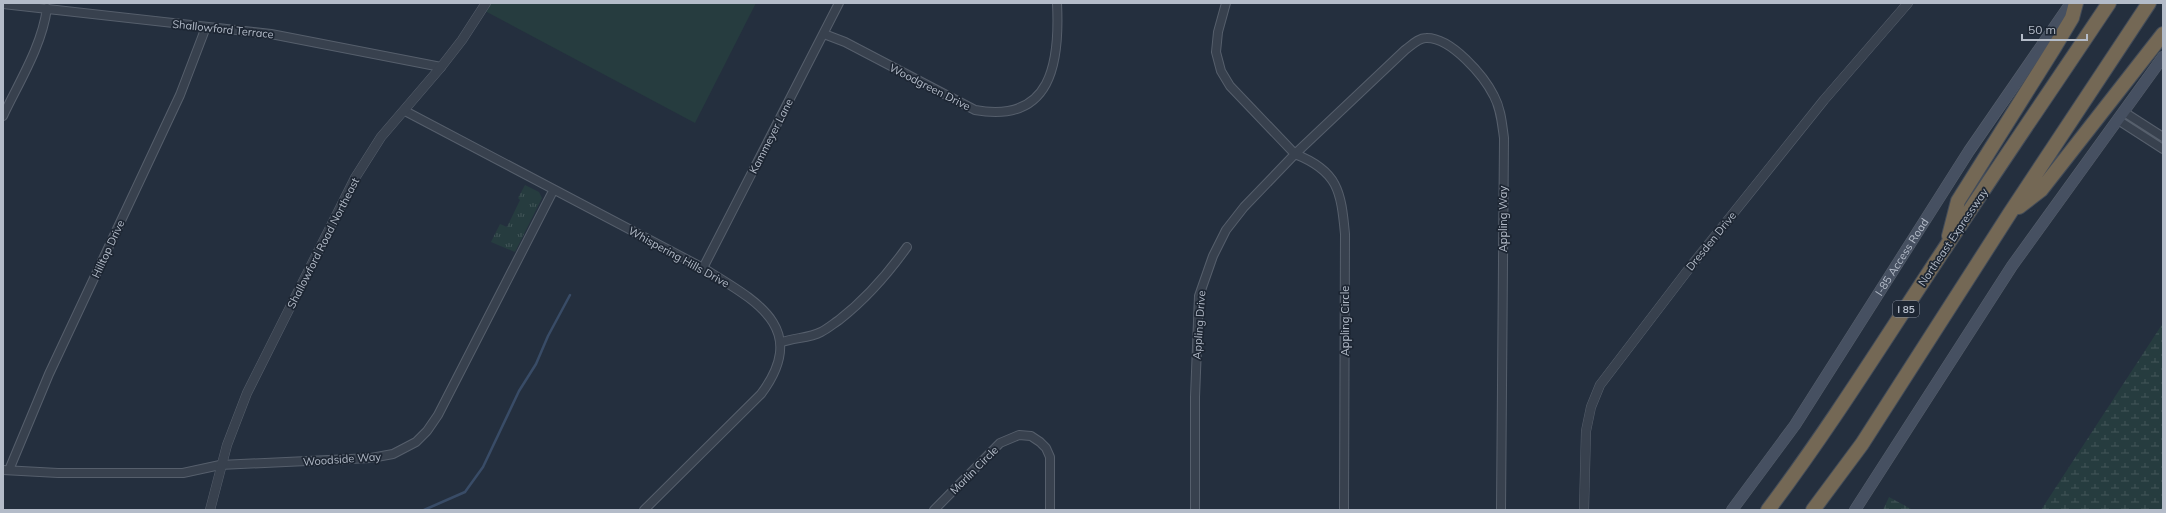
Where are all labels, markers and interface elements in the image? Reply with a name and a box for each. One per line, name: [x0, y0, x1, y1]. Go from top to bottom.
scale bar: [2022, 16, 2087, 42]
street label: Shallowford Terrace: [172, 17, 274, 41]
text: 50 m: [2028, 22, 2056, 37]
street label: Woodgreen Drive: [887, 61, 973, 113]
street label: Kammeyer Lane: [746, 96, 796, 176]
street label: Shallowford Road Northeast: [284, 175, 362, 311]
street label: Northeast Expressway: [1915, 185, 1991, 289]
street label: Appling Way: [1496, 186, 1510, 252]
street label: Dresden Drive: [1683, 209, 1739, 273]
street label: I-85 Access Road: [1872, 215, 1932, 298]
street label: Hilltop Drive: [88, 218, 128, 280]
street label: Whispering Hills Drive: [626, 223, 732, 291]
street label: Appling Circle: [1338, 286, 1352, 356]
street label: Appling Drive: [1190, 290, 1208, 360]
road number: I 85: [1893, 301, 1919, 317]
street label: Marlin Circle: [947, 443, 1001, 497]
street label: Woodside Way: [302, 449, 382, 469]

